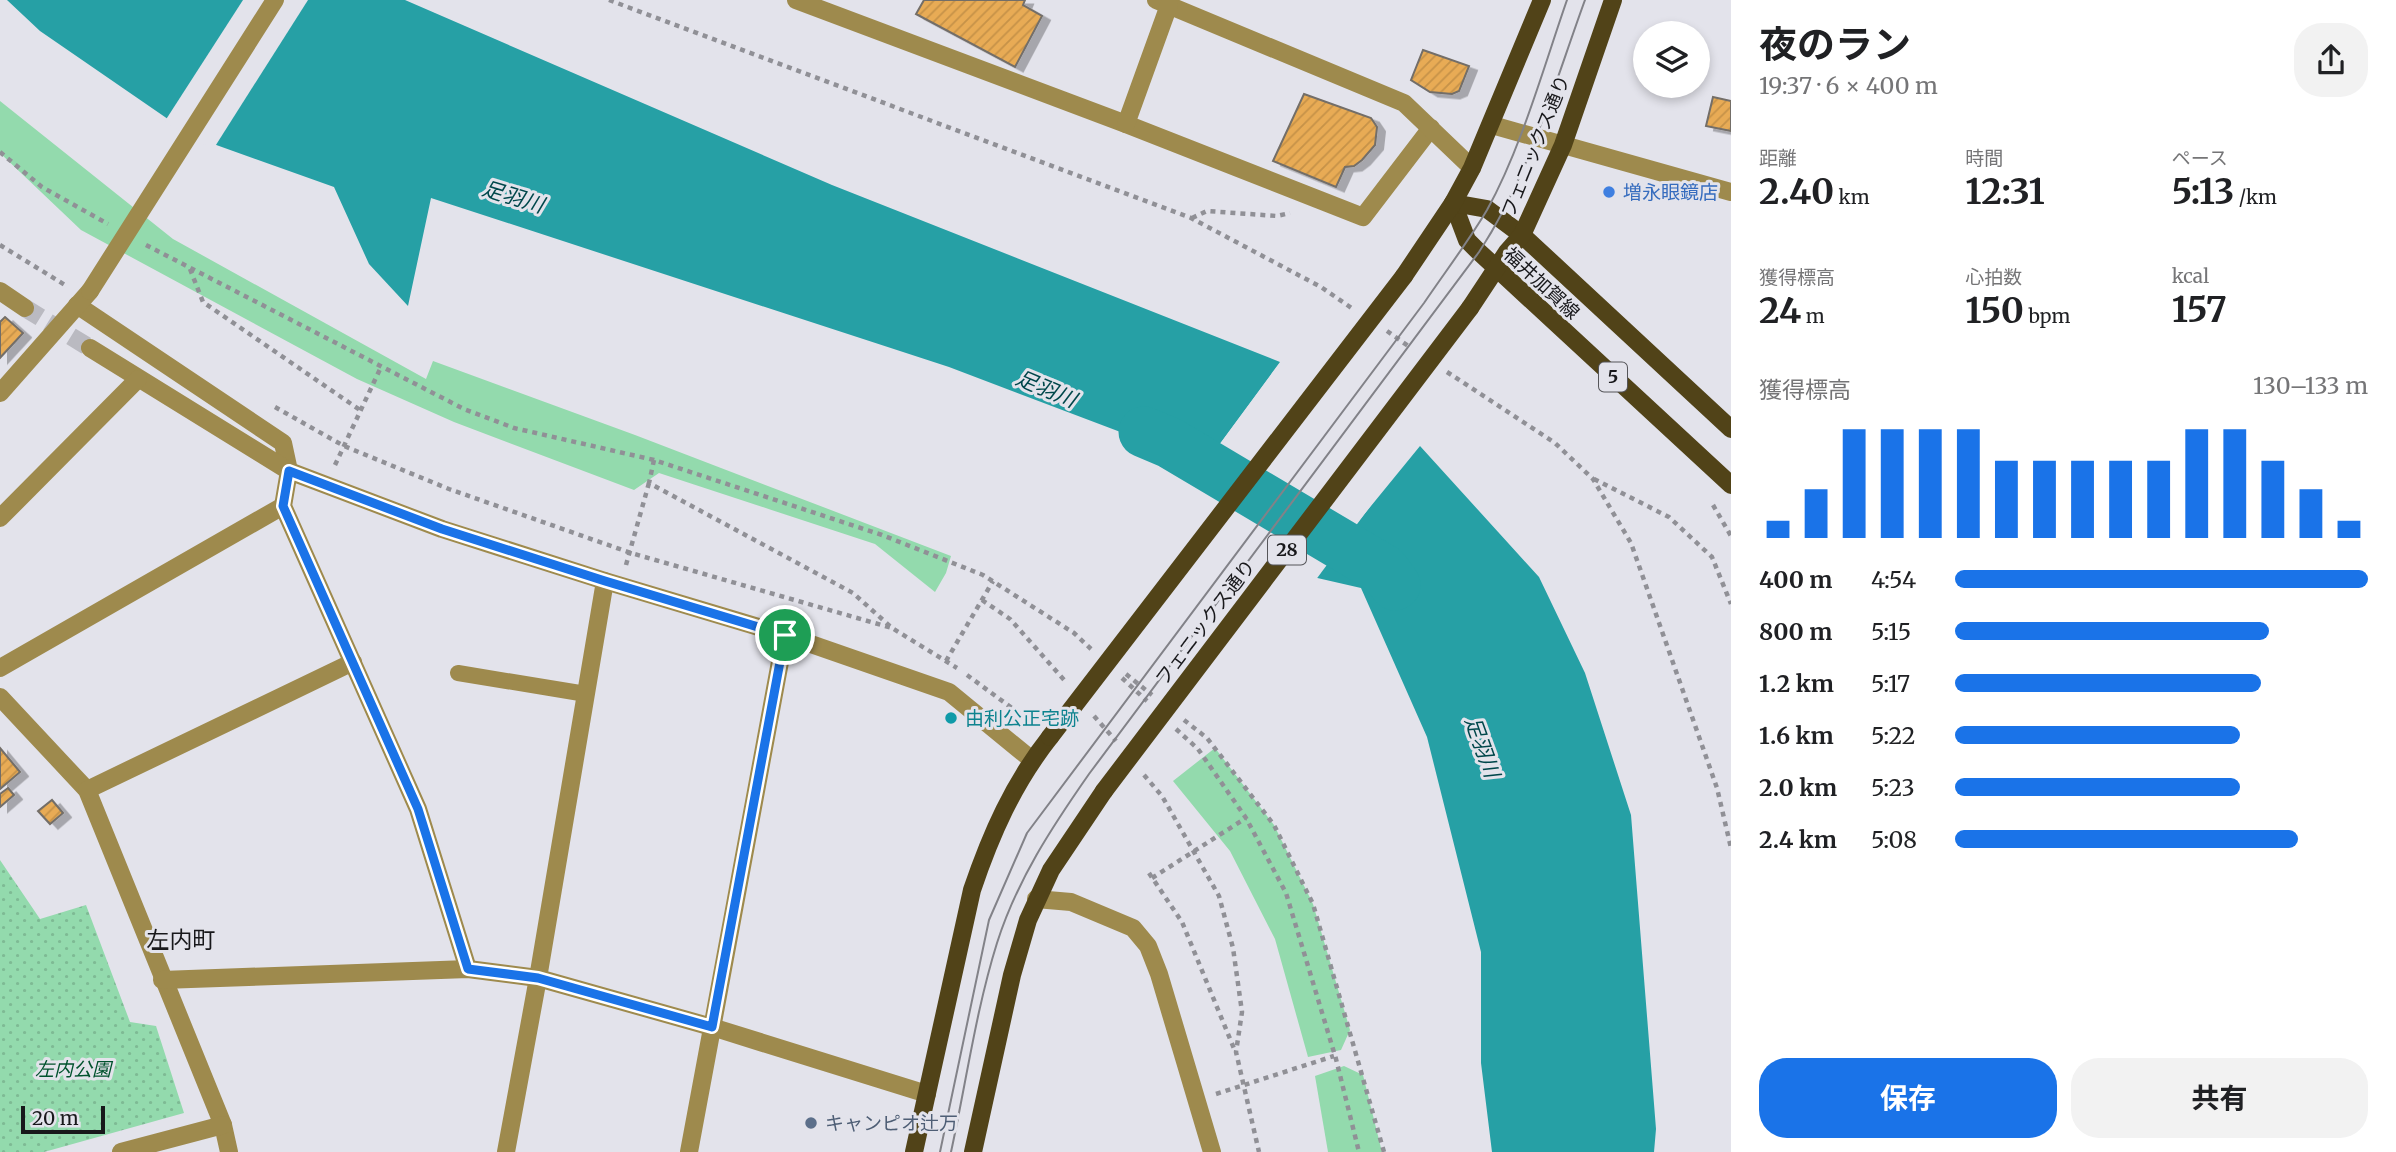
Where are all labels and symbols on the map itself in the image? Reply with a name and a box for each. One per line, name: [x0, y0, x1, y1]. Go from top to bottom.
street label: フェニックス通り: [1496, 71, 1574, 221]
water label: 足羽川: [479, 174, 549, 219]
place label: 増永眼鏡店: [1623, 180, 1718, 204]
marker: 増永眼鏡店: [1601, 184, 1617, 200]
street label: 福井加賀線: [1499, 242, 1585, 324]
road number: 5: [1599, 362, 1627, 391]
water label: 足羽川: [1012, 364, 1082, 414]
road number: 28: [1268, 536, 1306, 564]
street label: フェニックス通り: [1150, 554, 1260, 690]
pin: [755, 605, 815, 665]
place label: 由利公正宅跡: [965, 706, 1079, 730]
marker: 由利公正宅跡: [943, 710, 959, 726]
water label: 足羽川: [1459, 713, 1507, 783]
district label: 左内町: [147, 925, 216, 954]
park label: 左内公園: [35, 1057, 114, 1081]
scale bar: [21, 1103, 105, 1135]
place label: キャンピオ辻万: [825, 1111, 958, 1135]
marker: キャンピオ辻万: [803, 1115, 819, 1131]

